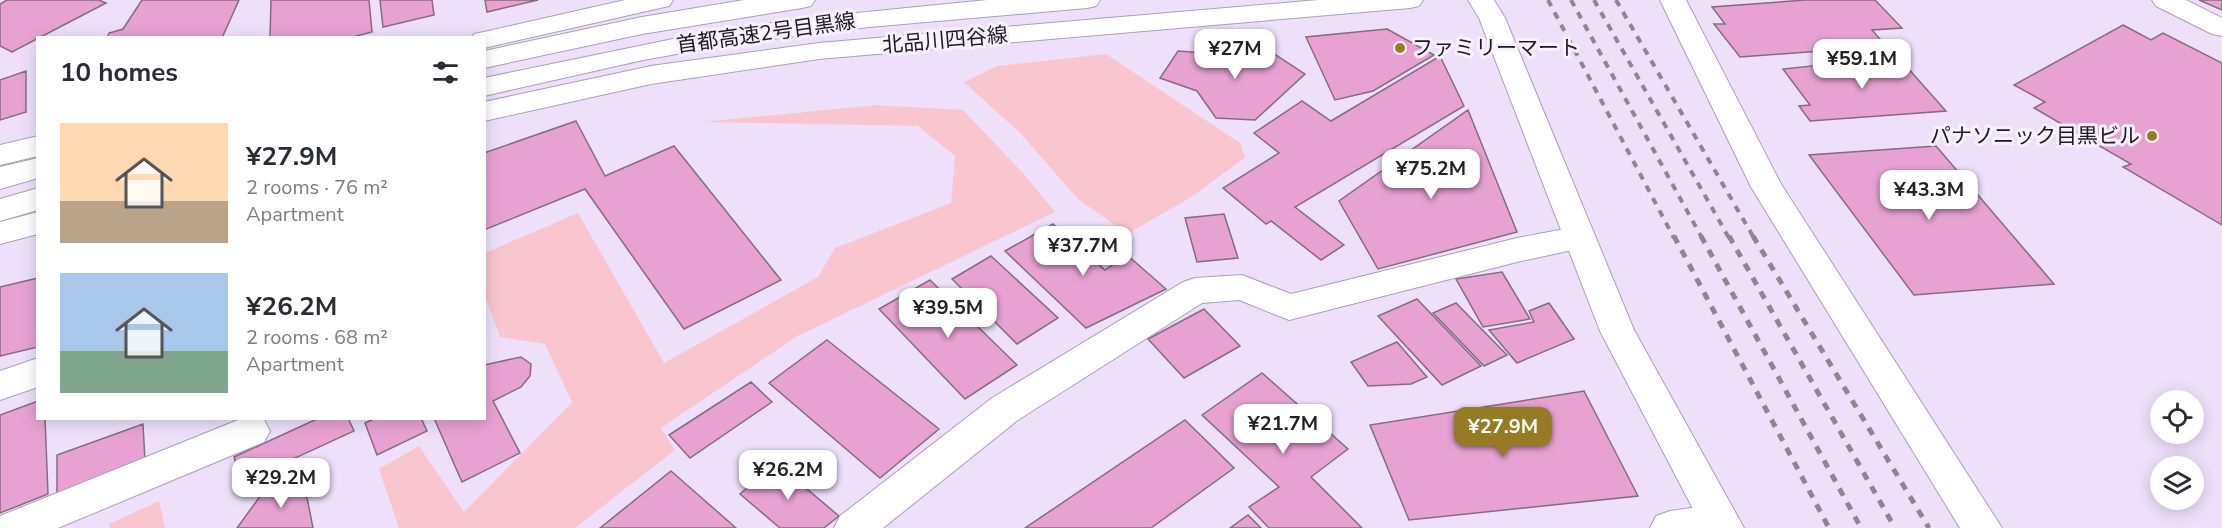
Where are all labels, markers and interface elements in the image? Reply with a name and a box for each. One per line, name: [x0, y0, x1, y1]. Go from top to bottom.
street label: 首都高速2号目黒線: [675, 7, 857, 59]
street label: 北品川四谷線: [881, 21, 1009, 59]
pin: ¥27M: [1199, 29, 1271, 80]
place label: ファミリーマート: [1412, 34, 1580, 62]
text: ¥27M: [1208, 35, 1262, 62]
pin: ¥59.1M: [1813, 39, 1911, 90]
marker: ファミリーマート: [1393, 41, 1407, 55]
text: ¥59.1M: [1827, 45, 1897, 72]
text: 10 homes: [60, 55, 178, 90]
icon: filters: [429, 56, 462, 89]
place label: パナソニック目黒ビル: [1930, 122, 2140, 150]
marker: パナソニック目黒ビル: [2145, 129, 2159, 143]
text: ¥27.9M: [246, 139, 337, 174]
icon: home: [108, 147, 180, 219]
pin: ¥75.2M: [1382, 149, 1480, 200]
text: ¥75.2M: [1396, 155, 1466, 182]
pin: ¥43.3M: [1880, 170, 1978, 221]
text: 2 rooms · 76 m²: [246, 174, 388, 201]
text: ¥43.3M: [1894, 176, 1964, 203]
text: Apartment: [246, 201, 344, 228]
pin: ¥37.7M: [1034, 226, 1132, 277]
text: ¥37.7M: [1048, 232, 1118, 259]
pin: ¥39.5M: [899, 288, 997, 339]
text: ¥26.2M: [246, 289, 337, 324]
text: ¥39.5M: [913, 294, 983, 321]
icon: home: [108, 297, 180, 369]
text: 2 rooms · 68 m²: [246, 324, 388, 351]
text: Apartment: [246, 351, 344, 378]
map controls: [2150, 390, 2204, 510]
button: locate: [2150, 390, 2204, 444]
pin: ¥21.7M: [1234, 404, 1332, 455]
pin: ¥27.9M: [1454, 407, 1552, 458]
text: ¥21.7M: [1248, 410, 1318, 437]
text: ¥27.9M: [1468, 413, 1538, 440]
pin: ¥26.2M: [739, 450, 837, 501]
text: ¥26.2M: [753, 456, 823, 483]
button: layers: [2150, 456, 2204, 510]
pin: ¥29.2M: [232, 458, 330, 509]
text: ¥29.2M: [246, 464, 316, 491]

